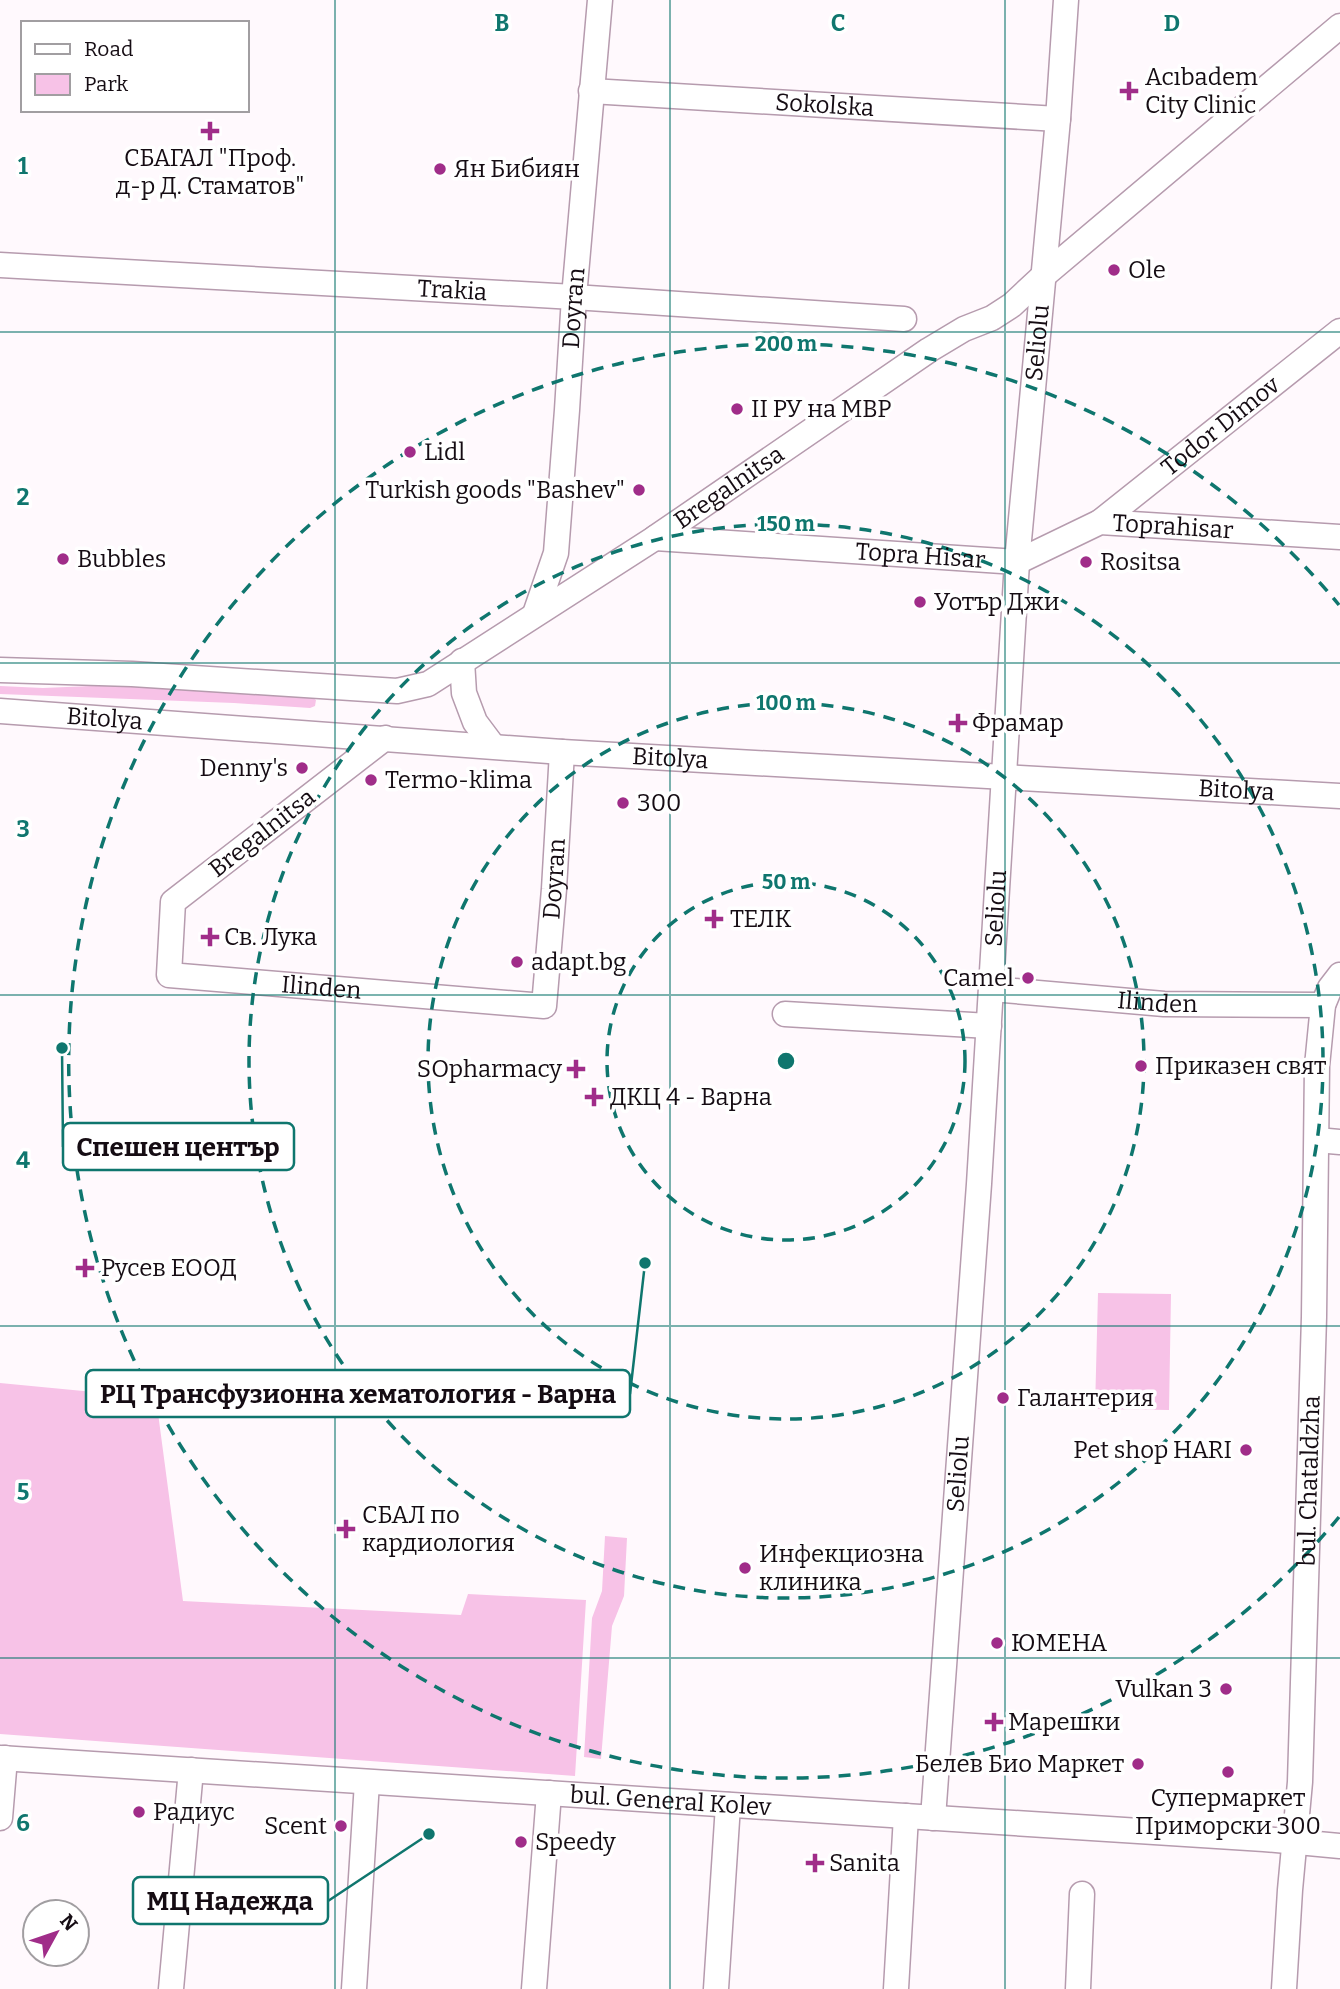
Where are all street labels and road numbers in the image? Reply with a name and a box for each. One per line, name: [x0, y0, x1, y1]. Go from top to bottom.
street label: Sokolska: [774, 88, 875, 122]
street label: Doyran: [557, 266, 591, 349]
street label: Trakia: [417, 274, 488, 306]
street label: Seliolu: [1020, 303, 1055, 382]
street label: Todor Dimov: [1156, 370, 1285, 482]
street label: Bregalnitsa: [669, 440, 789, 535]
street label: Toprahisar: [1112, 509, 1235, 544]
street label: Topra Hisar: [854, 537, 987, 574]
street label: Bitolya: [66, 702, 144, 735]
street label: Bitolya: [631, 742, 709, 774]
street label: Bitolya: [1198, 774, 1275, 806]
street label: Bregalnitsa: [203, 783, 321, 883]
street label: Doyran: [537, 838, 571, 921]
street label: Seliolu: [980, 869, 1012, 947]
street label: Ilinden: [280, 970, 363, 1005]
street label: Ilinden: [1116, 986, 1198, 1018]
street label: bul. Chataldzha: [1293, 1395, 1326, 1567]
street label: Seliolu: [941, 1434, 975, 1513]
street label: bul. General Kolev: [569, 1781, 772, 1821]

